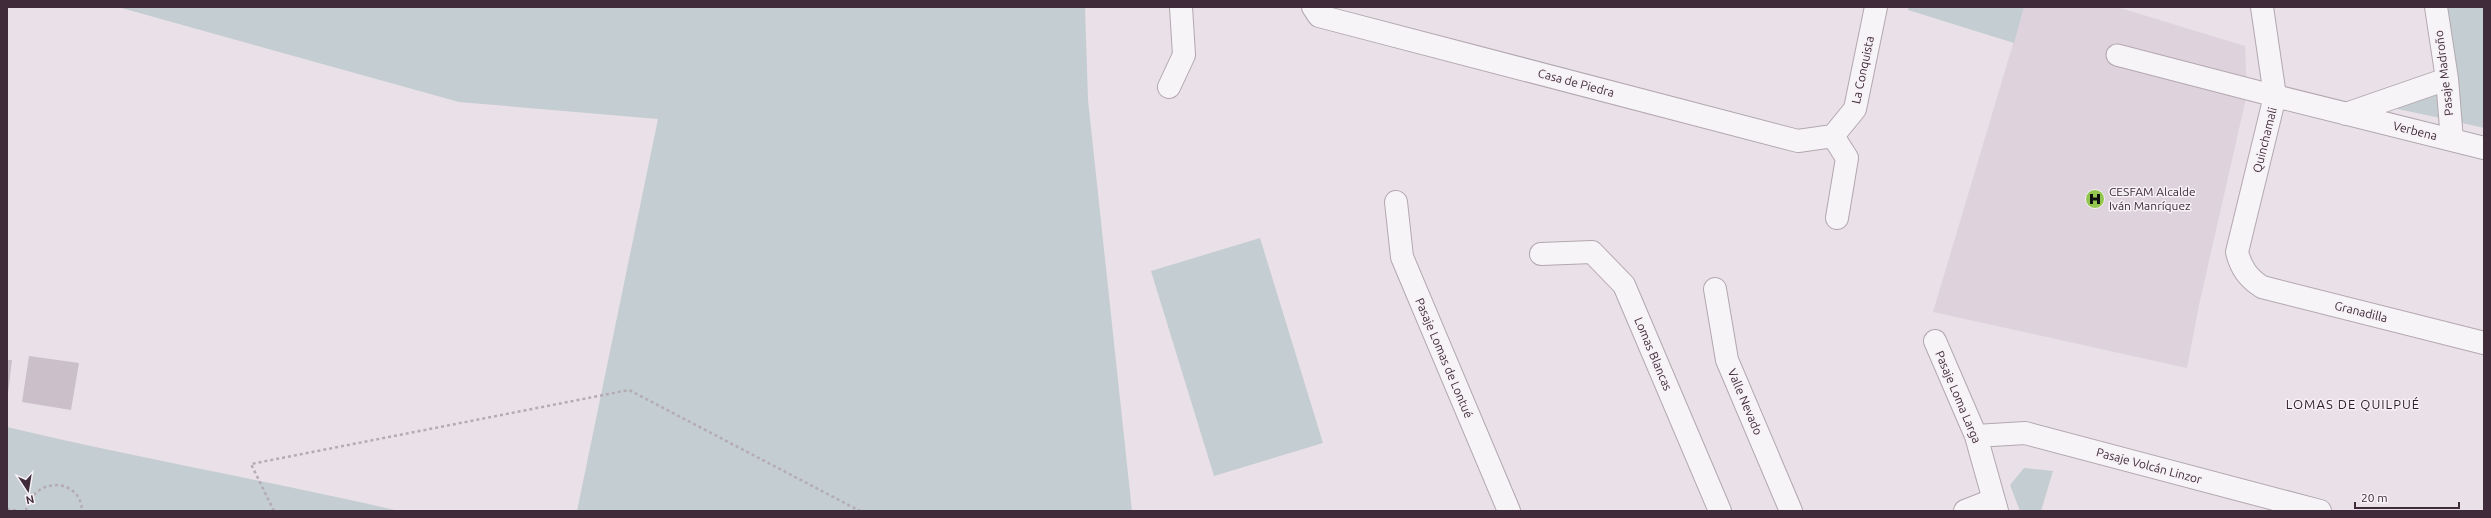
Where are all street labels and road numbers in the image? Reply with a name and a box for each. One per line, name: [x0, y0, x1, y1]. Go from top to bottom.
street label: Pasaje Madroño: [2432, 30, 2455, 117]
street label: La Conquista: [1849, 35, 1876, 105]
street label: Casa de Piedra: [1537, 66, 1616, 99]
street label: Quinchamali: [2250, 106, 2279, 174]
street label: Verbena: [2392, 119, 2439, 142]
street label: Pasaje Lomas de Lontué: [1413, 296, 1476, 420]
street label: Granadilla: [2333, 299, 2389, 324]
street label: Lomas Blancas: [1632, 315, 1675, 392]
street label: Pasaje Loma Larga: [1933, 349, 1984, 445]
street label: Valle Nevado: [1726, 367, 1765, 437]
street label: Pasaje Volcán Linzor: [2095, 445, 2204, 486]

